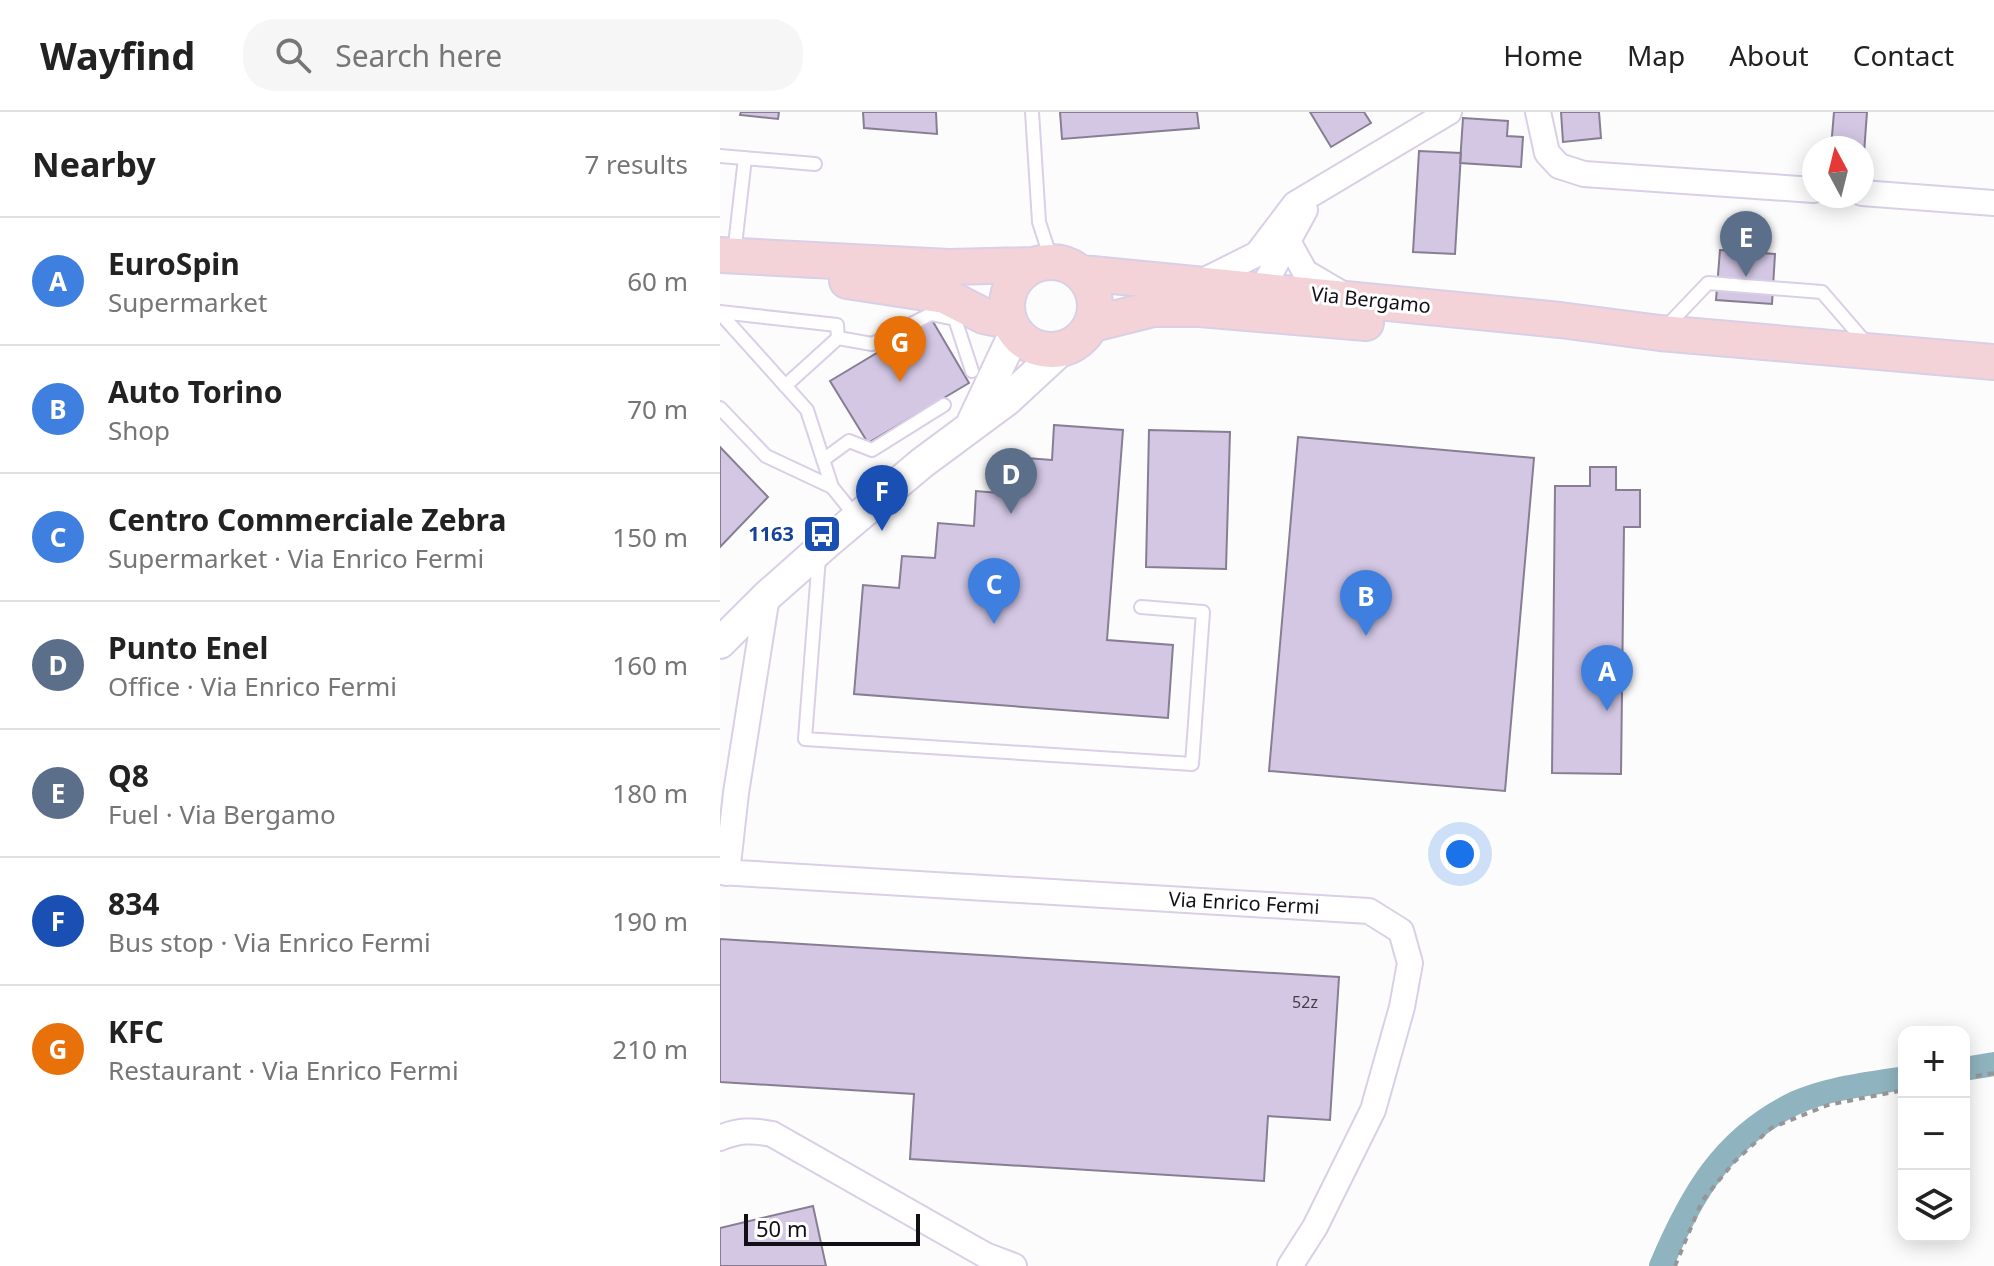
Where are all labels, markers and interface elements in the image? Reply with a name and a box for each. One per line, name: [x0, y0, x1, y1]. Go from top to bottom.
search box: [243, 19, 803, 91]
text: Wayfind: [40, 29, 195, 81]
icon: search: [271, 33, 315, 77]
text: Search here: [335, 35, 502, 76]
text: Home: [1503, 36, 1583, 74]
text: Map: [1627, 36, 1685, 74]
text: About: [1729, 36, 1809, 74]
text: Contact: [1853, 36, 1954, 74]
north arrow: [1802, 136, 1874, 208]
text: Nearby: [32, 141, 156, 187]
text: 7 results: [584, 146, 688, 182]
pin: E: [1720, 211, 1772, 277]
text: EuroSpin: [108, 243, 240, 284]
text: A: [49, 263, 67, 299]
text: 60 m: [627, 263, 688, 299]
street label: Via Bergamo: [1310, 280, 1432, 319]
text: Supermarket: [108, 284, 267, 320]
pin: G: [874, 316, 926, 382]
text: Auto Torino: [108, 371, 282, 412]
text: B: [49, 391, 67, 427]
text: 70 m: [627, 391, 688, 427]
text: Shop: [108, 412, 170, 448]
pin: D: [985, 448, 1037, 514]
pin: F: [856, 465, 908, 531]
text: Centro Commerciale Zebra: [108, 499, 506, 540]
bus stop icon: 1163: [801, 513, 843, 555]
text: C: [50, 519, 66, 555]
text: 150 m: [612, 519, 688, 555]
place label: 1163: [748, 520, 794, 547]
text: Supermarket · Via Enrico Fermi: [108, 540, 484, 576]
pin: C: [968, 558, 1020, 624]
pin: B: [1340, 570, 1392, 636]
text: Punto Enel: [108, 627, 268, 668]
pin: A: [1581, 645, 1633, 711]
text: D: [48, 647, 68, 683]
text: 160 m: [612, 647, 688, 683]
text: Office · Via Enrico Fermi: [108, 668, 397, 704]
text: Q8: [108, 755, 149, 796]
text: E: [51, 775, 65, 811]
text: 180 m: [612, 775, 688, 811]
text: Fuel · Via Bergamo: [108, 796, 336, 832]
your location: [1440, 834, 1480, 874]
text: 834: [108, 883, 159, 924]
street label: Via Enrico Fermi: [1168, 885, 1320, 920]
text: F: [51, 903, 65, 939]
text: 190 m: [612, 903, 688, 939]
text: Bus stop · Via Enrico Fermi: [108, 924, 431, 960]
house number: 52z: [1292, 991, 1318, 1013]
text: KFC: [108, 1011, 164, 1052]
map controls: [1898, 1026, 1970, 1242]
button: +: [1898, 1026, 1970, 1098]
text: G: [49, 1031, 67, 1067]
text: 210 m: [612, 1031, 688, 1067]
text: Restaurant · Via Enrico Fermi: [108, 1052, 459, 1088]
button: −: [1898, 1098, 1970, 1170]
button: layers: [1898, 1170, 1970, 1242]
scale bar: [744, 1210, 920, 1246]
text: 50 m: [756, 1213, 807, 1243]

